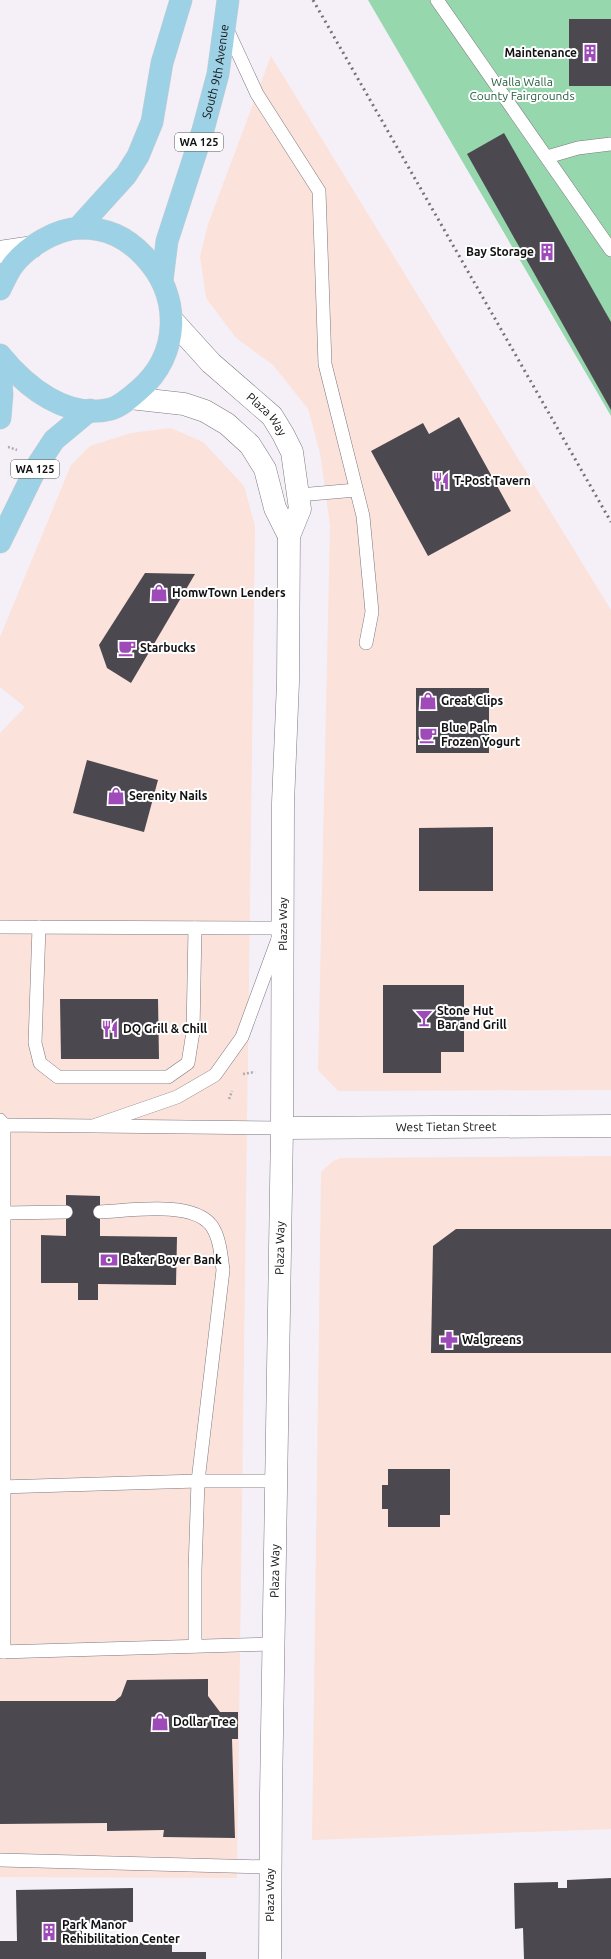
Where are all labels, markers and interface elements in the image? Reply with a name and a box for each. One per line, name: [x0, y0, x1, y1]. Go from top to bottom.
street label: South 9th Avenue: [199, 23, 231, 120]
building icon: Maintenance: [580, 43, 600, 63]
place label: Maintenance: [504, 46, 577, 59]
park label: Walla Walla County Fairgrounds: [469, 75, 575, 102]
road number: WA 125: [175, 133, 223, 151]
building icon: Bay Storage: [537, 242, 557, 262]
place label: Bay Storage: [466, 245, 534, 258]
street label: Plaza Way: [244, 390, 290, 438]
road number: WA 125: [11, 460, 59, 478]
restaurant icon: T-Post Tavern: [431, 471, 451, 491]
place label: T-Post Tavern: [454, 474, 531, 487]
shop icon: HomwTown Lenders: [149, 583, 169, 603]
place label: HomwTown Lenders: [172, 586, 286, 599]
cafe icon: Starbucks: [117, 638, 137, 658]
place label: Starbucks: [140, 641, 196, 654]
shop icon: Great Clips: [418, 691, 438, 711]
place label: Great Clips: [441, 694, 503, 707]
place label: Blue Palm Frozen Yogurt: [441, 721, 520, 748]
cafe icon: Blue Palm Frozen Yogurt: [418, 725, 438, 745]
shop icon: Serenity Nails: [106, 786, 126, 806]
place label: Serenity Nails: [129, 789, 208, 802]
street label: Plaza Way: [276, 897, 289, 951]
place label: Stone Hut Bar and Grill: [437, 1004, 507, 1031]
bar icon: Stone Hut Bar and Grill: [414, 1008, 434, 1028]
restaurant icon: DQ Grill & Chill: [100, 1019, 120, 1039]
place label: DQ Grill & Chill: [123, 1022, 208, 1035]
street label: West Tietan Street: [396, 1120, 497, 1133]
street label: Plaza Way: [273, 1221, 286, 1275]
bank icon: Baker Boyer Bank: [99, 1250, 119, 1270]
place label: Baker Boyer Bank: [122, 1253, 222, 1266]
pharmacy icon: Walgreens: [439, 1330, 459, 1350]
place label: Walgreens: [462, 1333, 522, 1346]
street label: Plaza Way: [268, 1544, 281, 1598]
shop icon: Dollar Tree: [150, 1712, 170, 1732]
place label: Dollar Tree: [173, 1715, 236, 1728]
street label: Plaza Way: [263, 1868, 276, 1922]
place label: Park Manor Rehibilitation Center: [62, 1918, 180, 1945]
building icon: Park Manor Rehibilitation Center: [39, 1922, 59, 1942]

